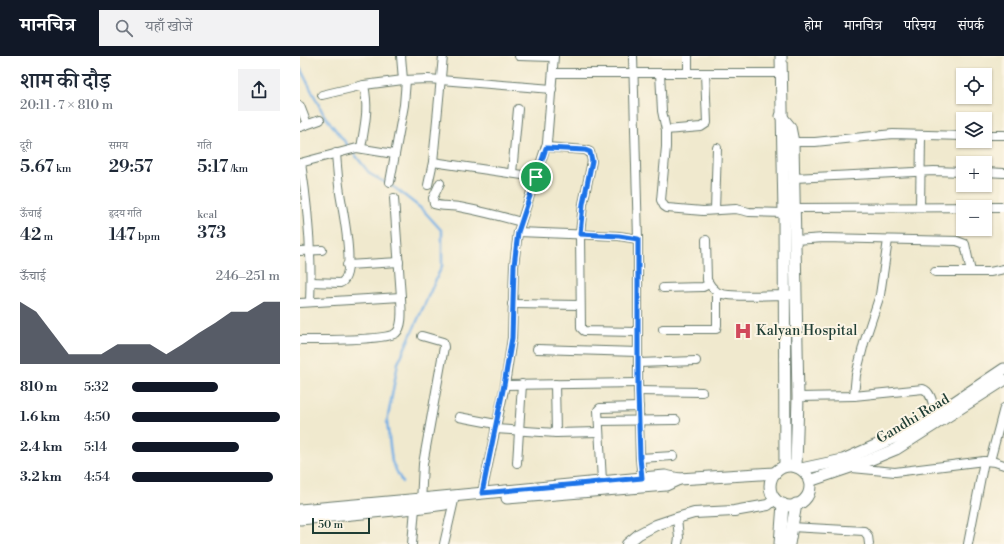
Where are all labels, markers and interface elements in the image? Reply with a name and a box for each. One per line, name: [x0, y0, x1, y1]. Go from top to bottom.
search box: [99, 10, 379, 46]
text: मानचित्र: [20, 13, 75, 37]
icon: search: [113, 17, 135, 39]
text: यहाँ खोजें: [145, 17, 192, 36]
text: होम: [804, 17, 822, 35]
text: मानचित्र: [844, 17, 882, 35]
text: परिचय: [904, 17, 936, 35]
text: संपर्क: [958, 17, 984, 35]
text: शाम की दौड़: [20, 68, 111, 95]
map controls: [956, 68, 992, 236]
button: locate: [956, 68, 992, 104]
button: share: [238, 69, 280, 111]
text: 20:11 · 7 × 810 m: [20, 97, 113, 113]
button: layers: [956, 112, 992, 148]
text: दूरी: [20, 139, 32, 153]
text: समय: [109, 139, 128, 153]
text: गति: [197, 139, 212, 153]
text: 5.67: [20, 156, 54, 178]
text: 29:57: [109, 156, 153, 178]
text: 5:17: [197, 156, 228, 178]
button: +: [956, 156, 992, 192]
pin: [519, 160, 553, 194]
text: km: [54, 162, 71, 176]
text: /km: [228, 162, 248, 176]
icon: arrive: [525, 166, 547, 188]
button: −: [956, 200, 992, 236]
text: ऊँचाई: [20, 207, 42, 221]
text: हृदय गति: [109, 207, 142, 221]
text: kcal: [197, 208, 217, 222]
text: 373: [197, 222, 226, 244]
text: 42: [20, 224, 41, 246]
text: 147: [109, 224, 136, 246]
text: m: [41, 230, 53, 244]
text: bpm: [136, 230, 160, 244]
text: ऊँचाई: [20, 268, 46, 284]
text: 246–251 m: [216, 268, 280, 284]
hospital icon: Kalyan Hospital: [733, 321, 753, 341]
place label: Kalyan Hospital: [756, 322, 857, 340]
text: 810 m: [20, 379, 57, 395]
text: 5:32: [84, 379, 109, 395]
street label: Gandhi Road: [873, 390, 953, 448]
text: 1.6 km: [20, 409, 60, 425]
text: 4:50: [84, 409, 110, 425]
text: 2.4 km: [20, 439, 62, 455]
text: 5:14: [84, 439, 107, 455]
text: 3.2 km: [20, 469, 61, 485]
text: 4:54: [84, 469, 110, 485]
scale bar: [312, 516, 370, 535]
text: 50 m: [318, 518, 343, 532]

